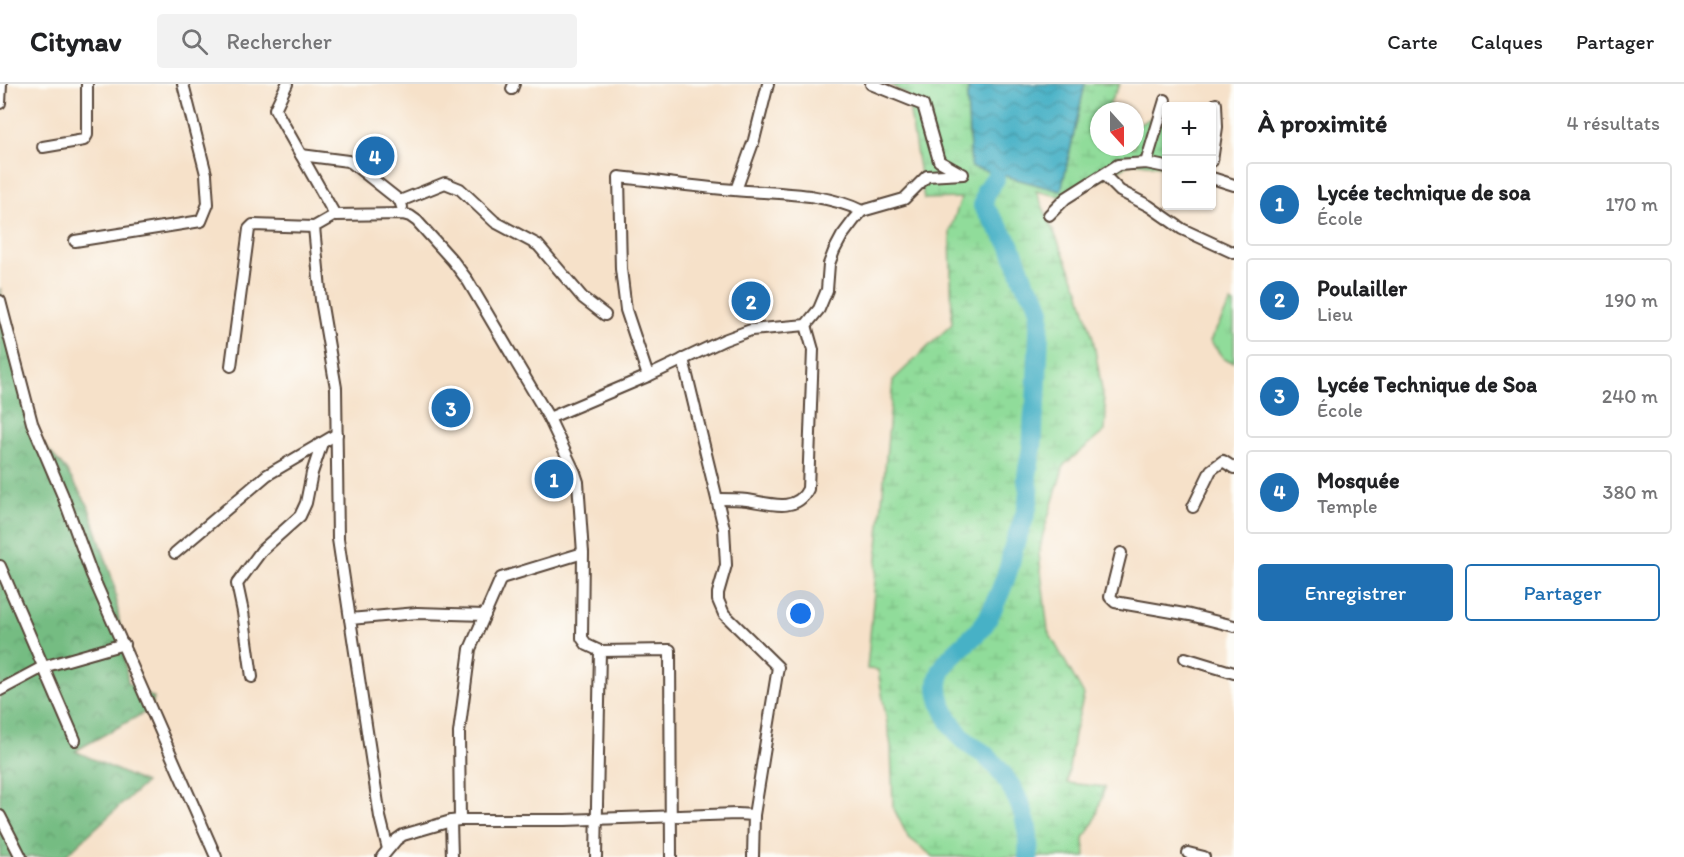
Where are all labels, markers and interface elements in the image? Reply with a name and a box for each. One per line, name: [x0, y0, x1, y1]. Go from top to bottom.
search box: [157, 14, 577, 68]
text: Citynav: [30, 24, 121, 58]
icon: search: [178, 25, 211, 58]
text: Rechercher: [226, 28, 332, 55]
text: Carte: [1387, 29, 1438, 54]
text: Calques: [1471, 29, 1543, 54]
text: Partager: [1576, 29, 1654, 54]
north arrow: [1090, 102, 1144, 156]
map controls: [1162, 102, 1216, 210]
button: +: [1162, 102, 1216, 156]
text: À proximité: [1258, 107, 1387, 139]
text: 4 résultats: [1567, 111, 1660, 135]
pin: 4: [356, 134, 394, 178]
button: −: [1162, 156, 1216, 210]
text: Lycée technique de soa: [1317, 179, 1530, 206]
text: 1: [1275, 192, 1284, 216]
text: 170 m: [1605, 192, 1658, 216]
text: École: [1317, 206, 1363, 230]
text: Poulailler: [1317, 275, 1407, 302]
pin: 2: [732, 278, 771, 324]
text: 2: [1274, 288, 1285, 312]
text: 190 m: [1605, 288, 1658, 312]
text: Lieu: [1317, 302, 1353, 326]
text: Lycée Technique de Soa: [1317, 371, 1537, 398]
text: 3: [1274, 384, 1285, 408]
text: 240 m: [1602, 384, 1658, 408]
pin: 3: [432, 386, 470, 430]
text: École: [1317, 398, 1363, 422]
pin: 1: [534, 456, 574, 502]
text: Mosquée: [1317, 467, 1400, 494]
text: 4: [1273, 480, 1286, 504]
text: 380 m: [1603, 480, 1658, 504]
text: Temple: [1317, 494, 1378, 518]
button: Enregistrer: [1258, 564, 1453, 621]
button: Partager: [1465, 564, 1660, 621]
your location: [786, 599, 815, 628]

